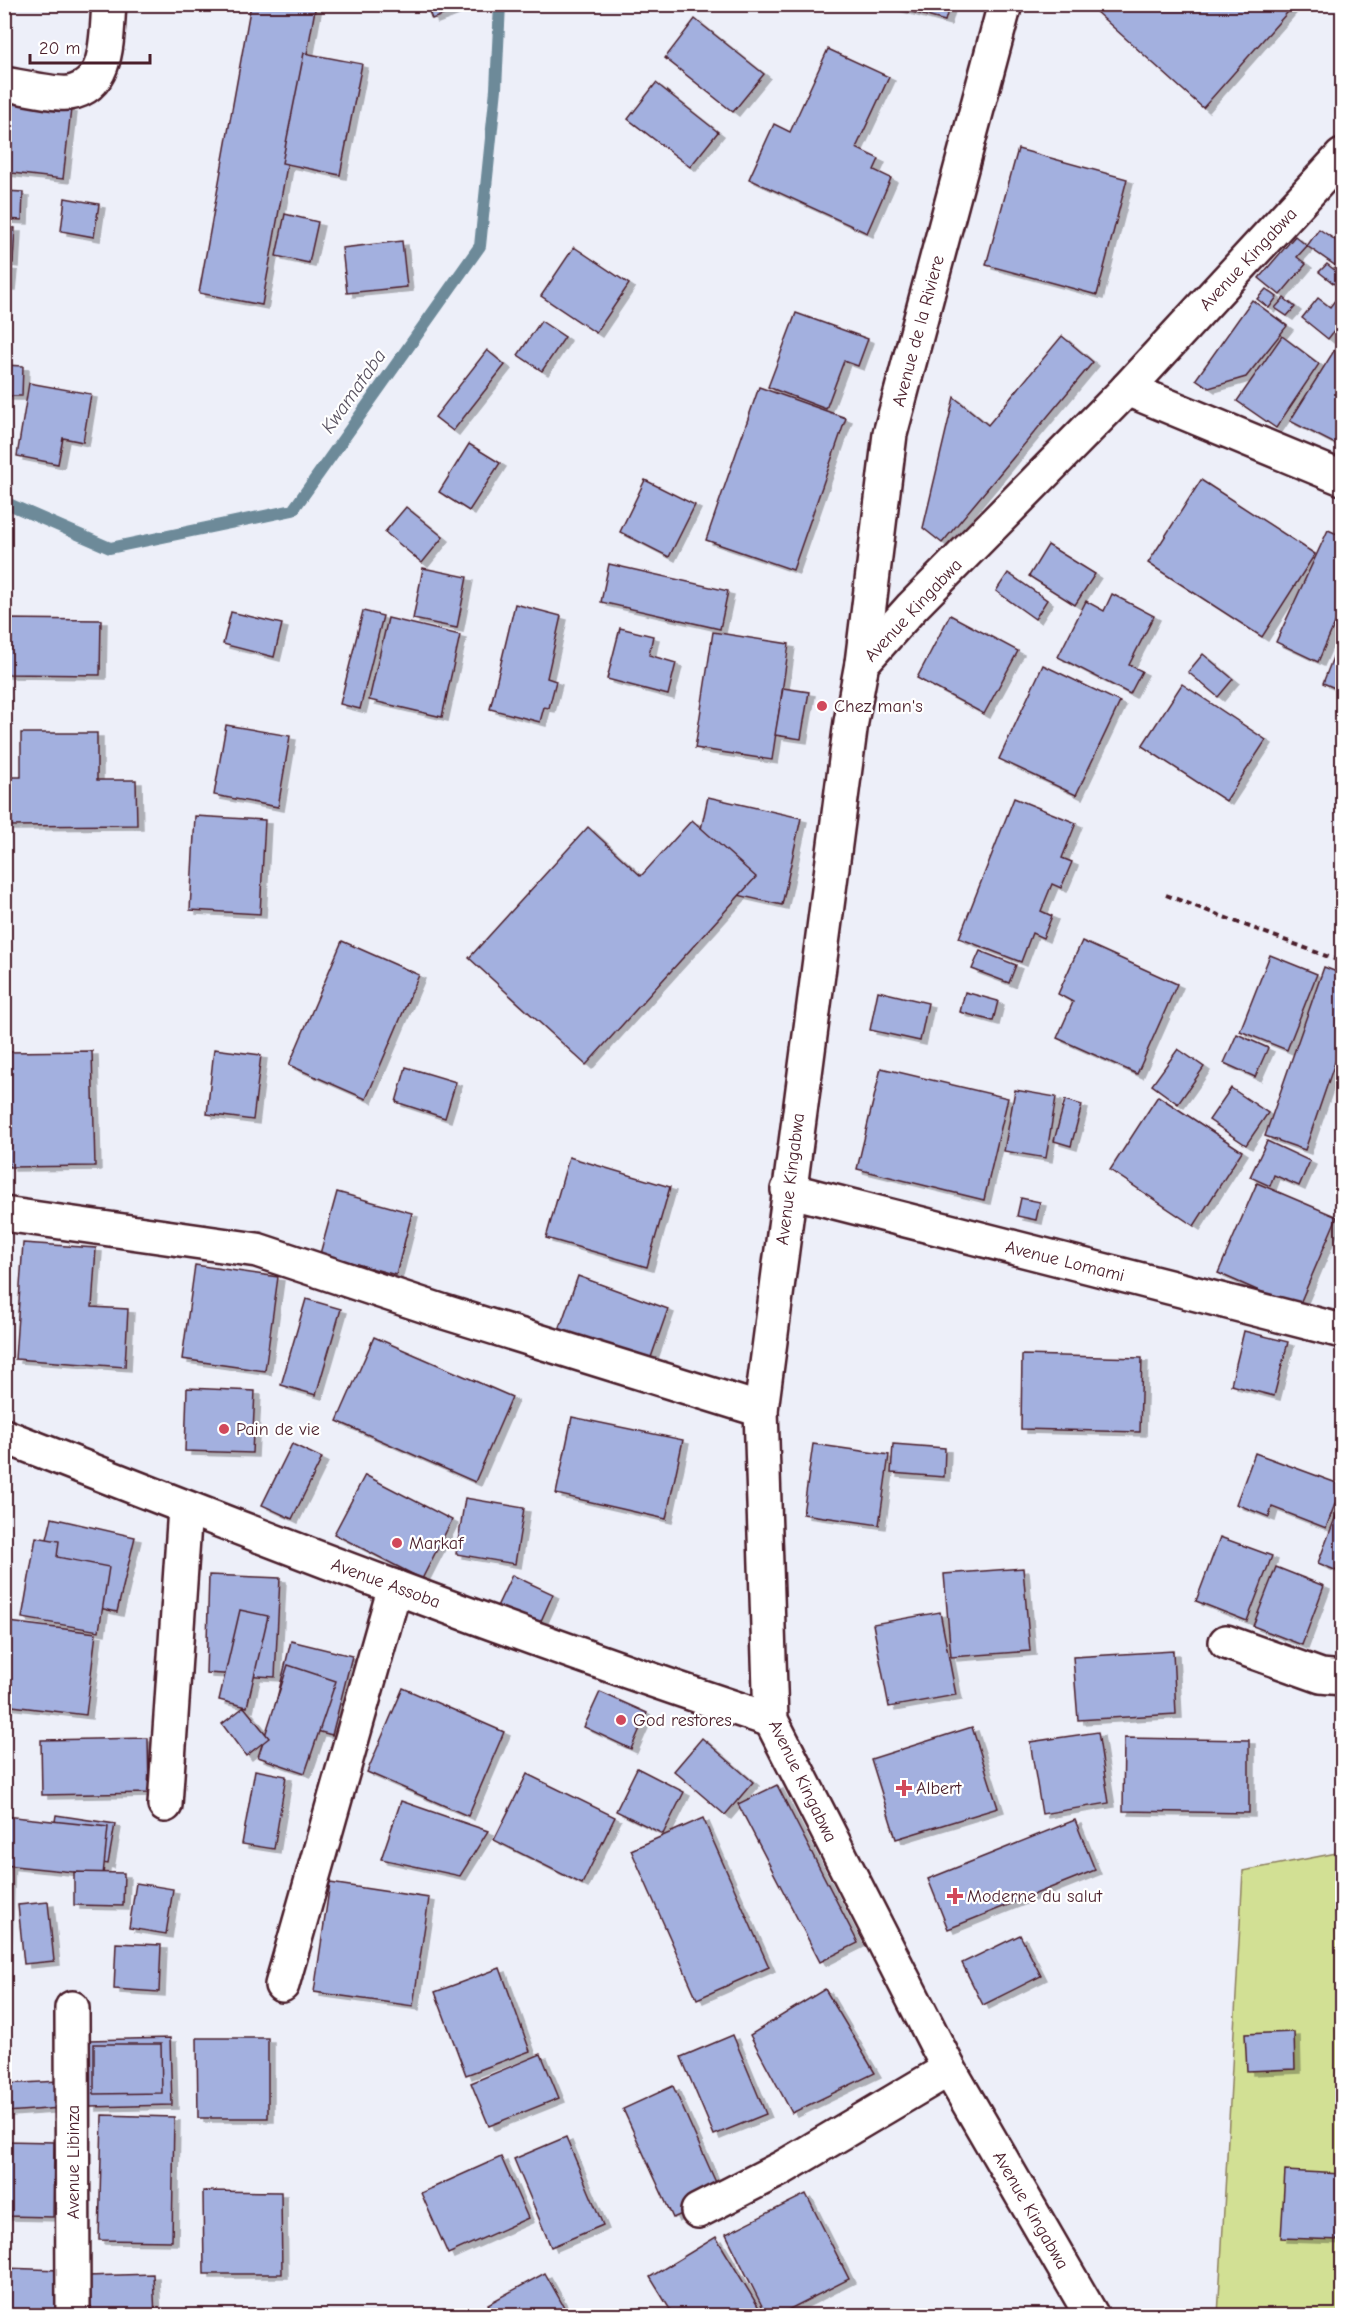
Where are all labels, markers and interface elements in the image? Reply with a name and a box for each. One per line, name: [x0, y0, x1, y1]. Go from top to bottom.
scale bar: [30, 27, 150, 65]
text: 20 m: [39, 38, 80, 59]
street label: Avenue Kingabwa: [1195, 204, 1301, 315]
street label: Avenue de la Riviere: [888, 253, 949, 409]
water label: Kwamataba: [316, 345, 391, 438]
street label: Avenue Kingabwa: [860, 555, 966, 666]
place label: Chez man's: [834, 696, 923, 717]
marker: Chez man's: [815, 699, 829, 713]
street label: Avenue Kingabwa: [772, 1112, 809, 1246]
street label: Avenue Lomami: [1003, 1237, 1127, 1286]
place label: Pain de vie: [236, 1419, 320, 1440]
marker: Pain de vie: [217, 1422, 231, 1436]
place label: Markaf: [409, 1533, 464, 1554]
marker: Markaf: [390, 1536, 404, 1550]
street label: Avenue Assoba: [328, 1554, 443, 1613]
place label: God restores: [633, 1710, 732, 1731]
marker: God restores: [614, 1713, 628, 1727]
street label: Avenue Kingabwa: [764, 1717, 841, 1846]
place label: Albert: [916, 1778, 962, 1799]
marker: Albert: [897, 1781, 911, 1795]
place label: Moderne du salut: [967, 1886, 1103, 1907]
marker: Moderne du salut: [948, 1889, 962, 1903]
street label: Avenue Libinza: [63, 2105, 84, 2219]
street label: Avenue Kingabwa: [988, 2147, 1073, 2273]

